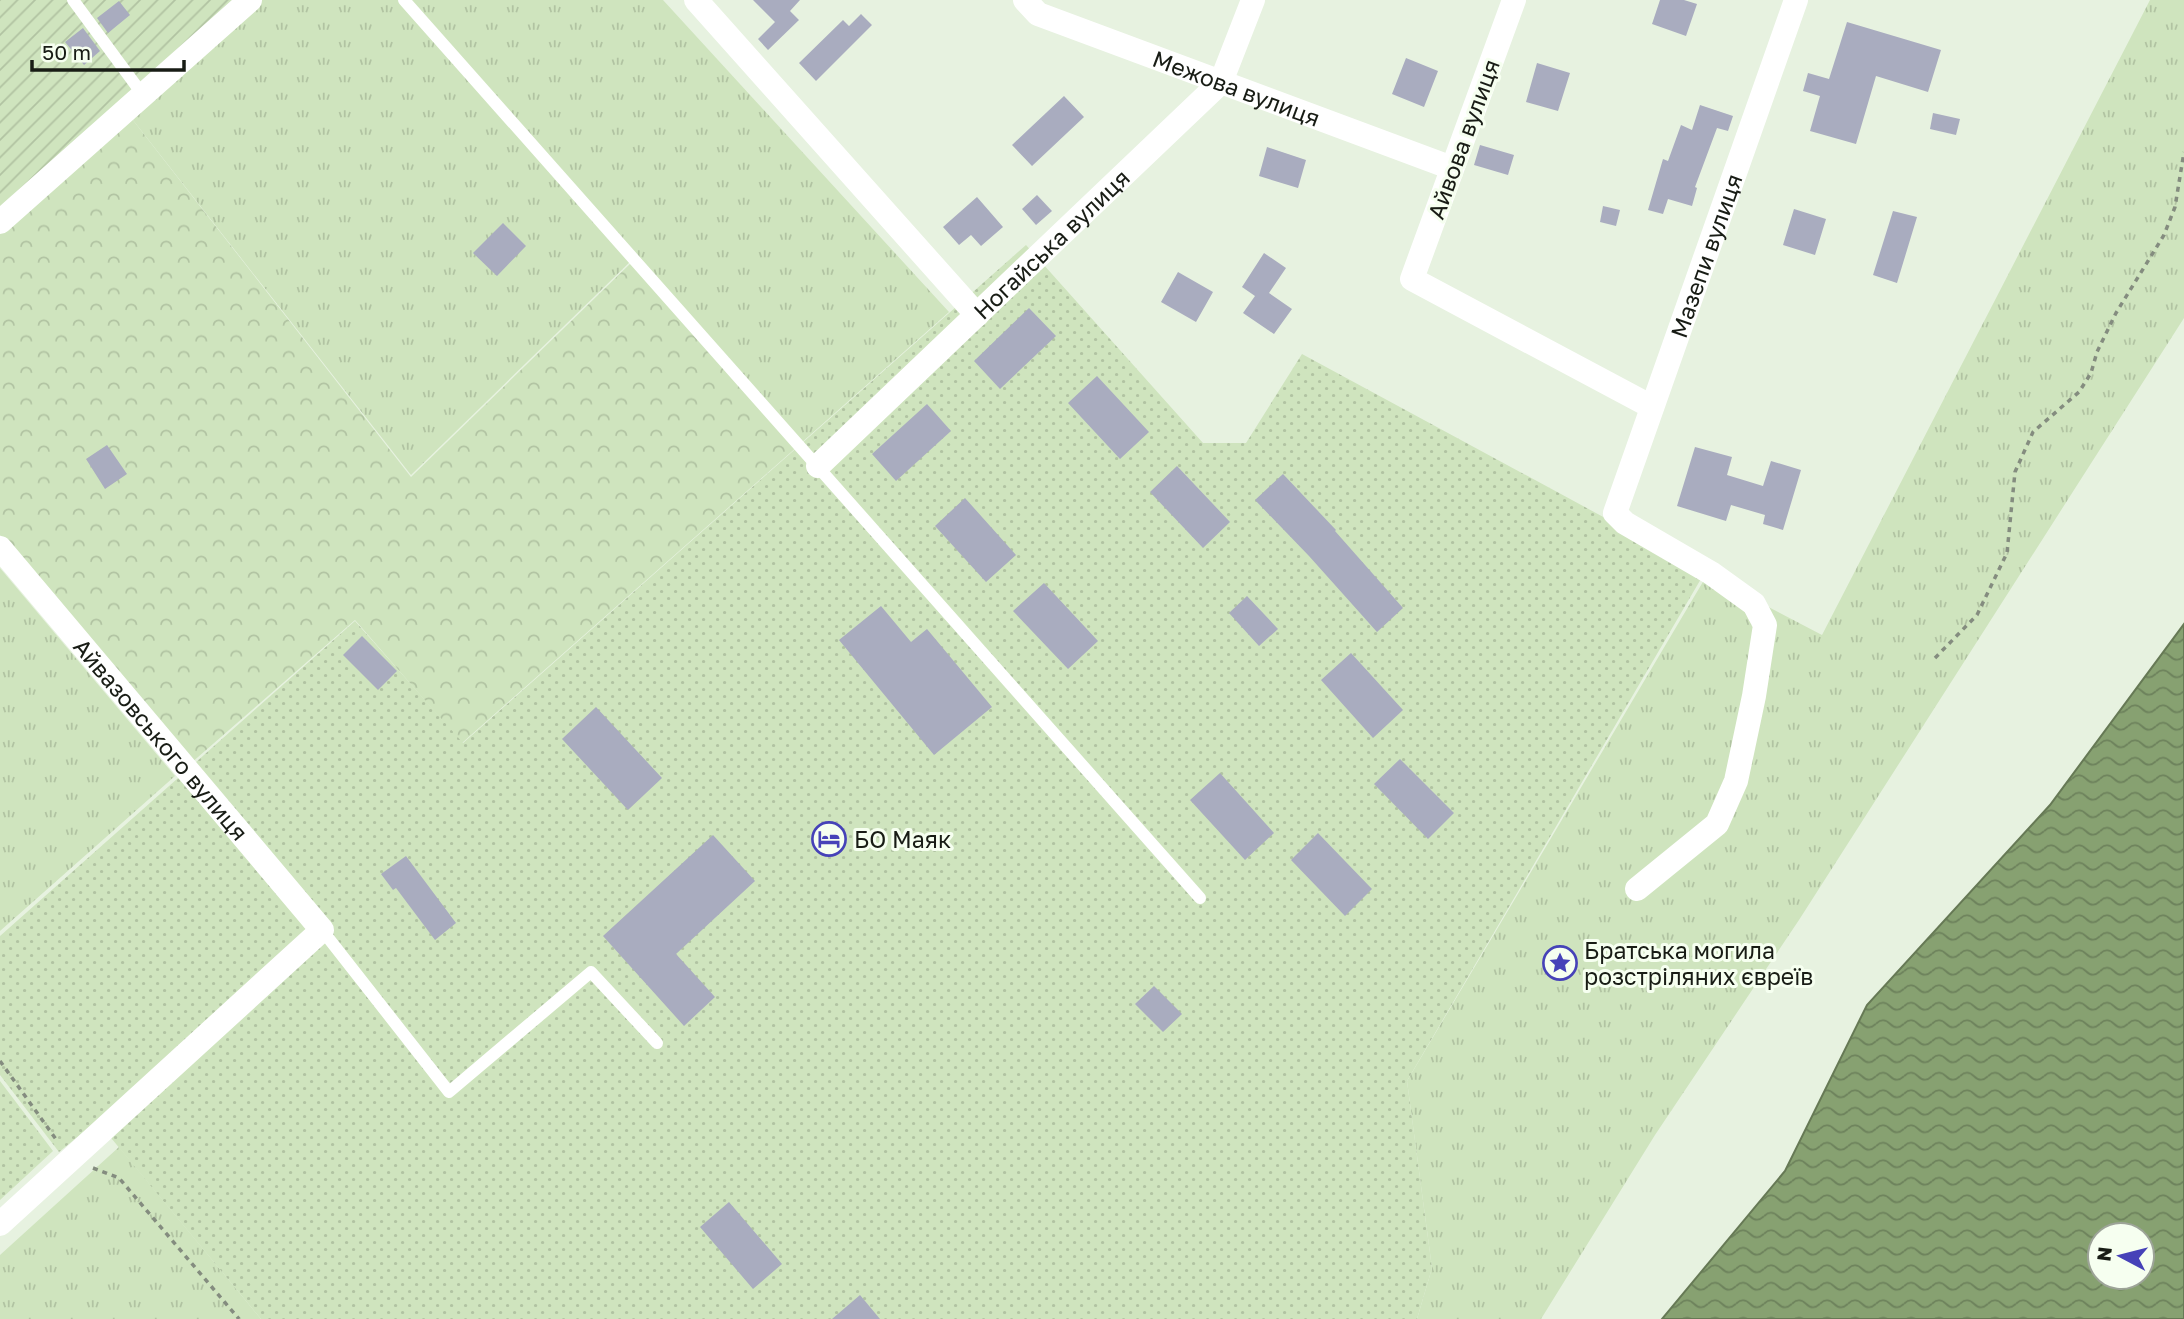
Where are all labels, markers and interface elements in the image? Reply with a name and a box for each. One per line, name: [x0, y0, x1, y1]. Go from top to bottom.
scale bar: [32, 28, 184, 72]
text: 50 m: [42, 39, 91, 65]
street label: Межова вулиця: [1149, 44, 1324, 132]
street label: Айвова вулиця: [1421, 55, 1505, 223]
street label: Ногайська вулиця: [967, 163, 1135, 325]
street label: Мазепи вулиця: [1664, 170, 1748, 341]
street label: Айвазовського вулиця: [68, 632, 254, 846]
hotel icon: БО Маяк: [810, 820, 848, 858]
place label: БО Маяк: [854, 825, 951, 853]
place label: Братська могила розстріляних євреїв: [1584, 936, 1813, 990]
place icon: Братська могила розстріляних євреїв: [1541, 944, 1579, 982]
north arrow: [2086, 1221, 2156, 1291]
text: N: [2091, 1245, 2116, 1262]

